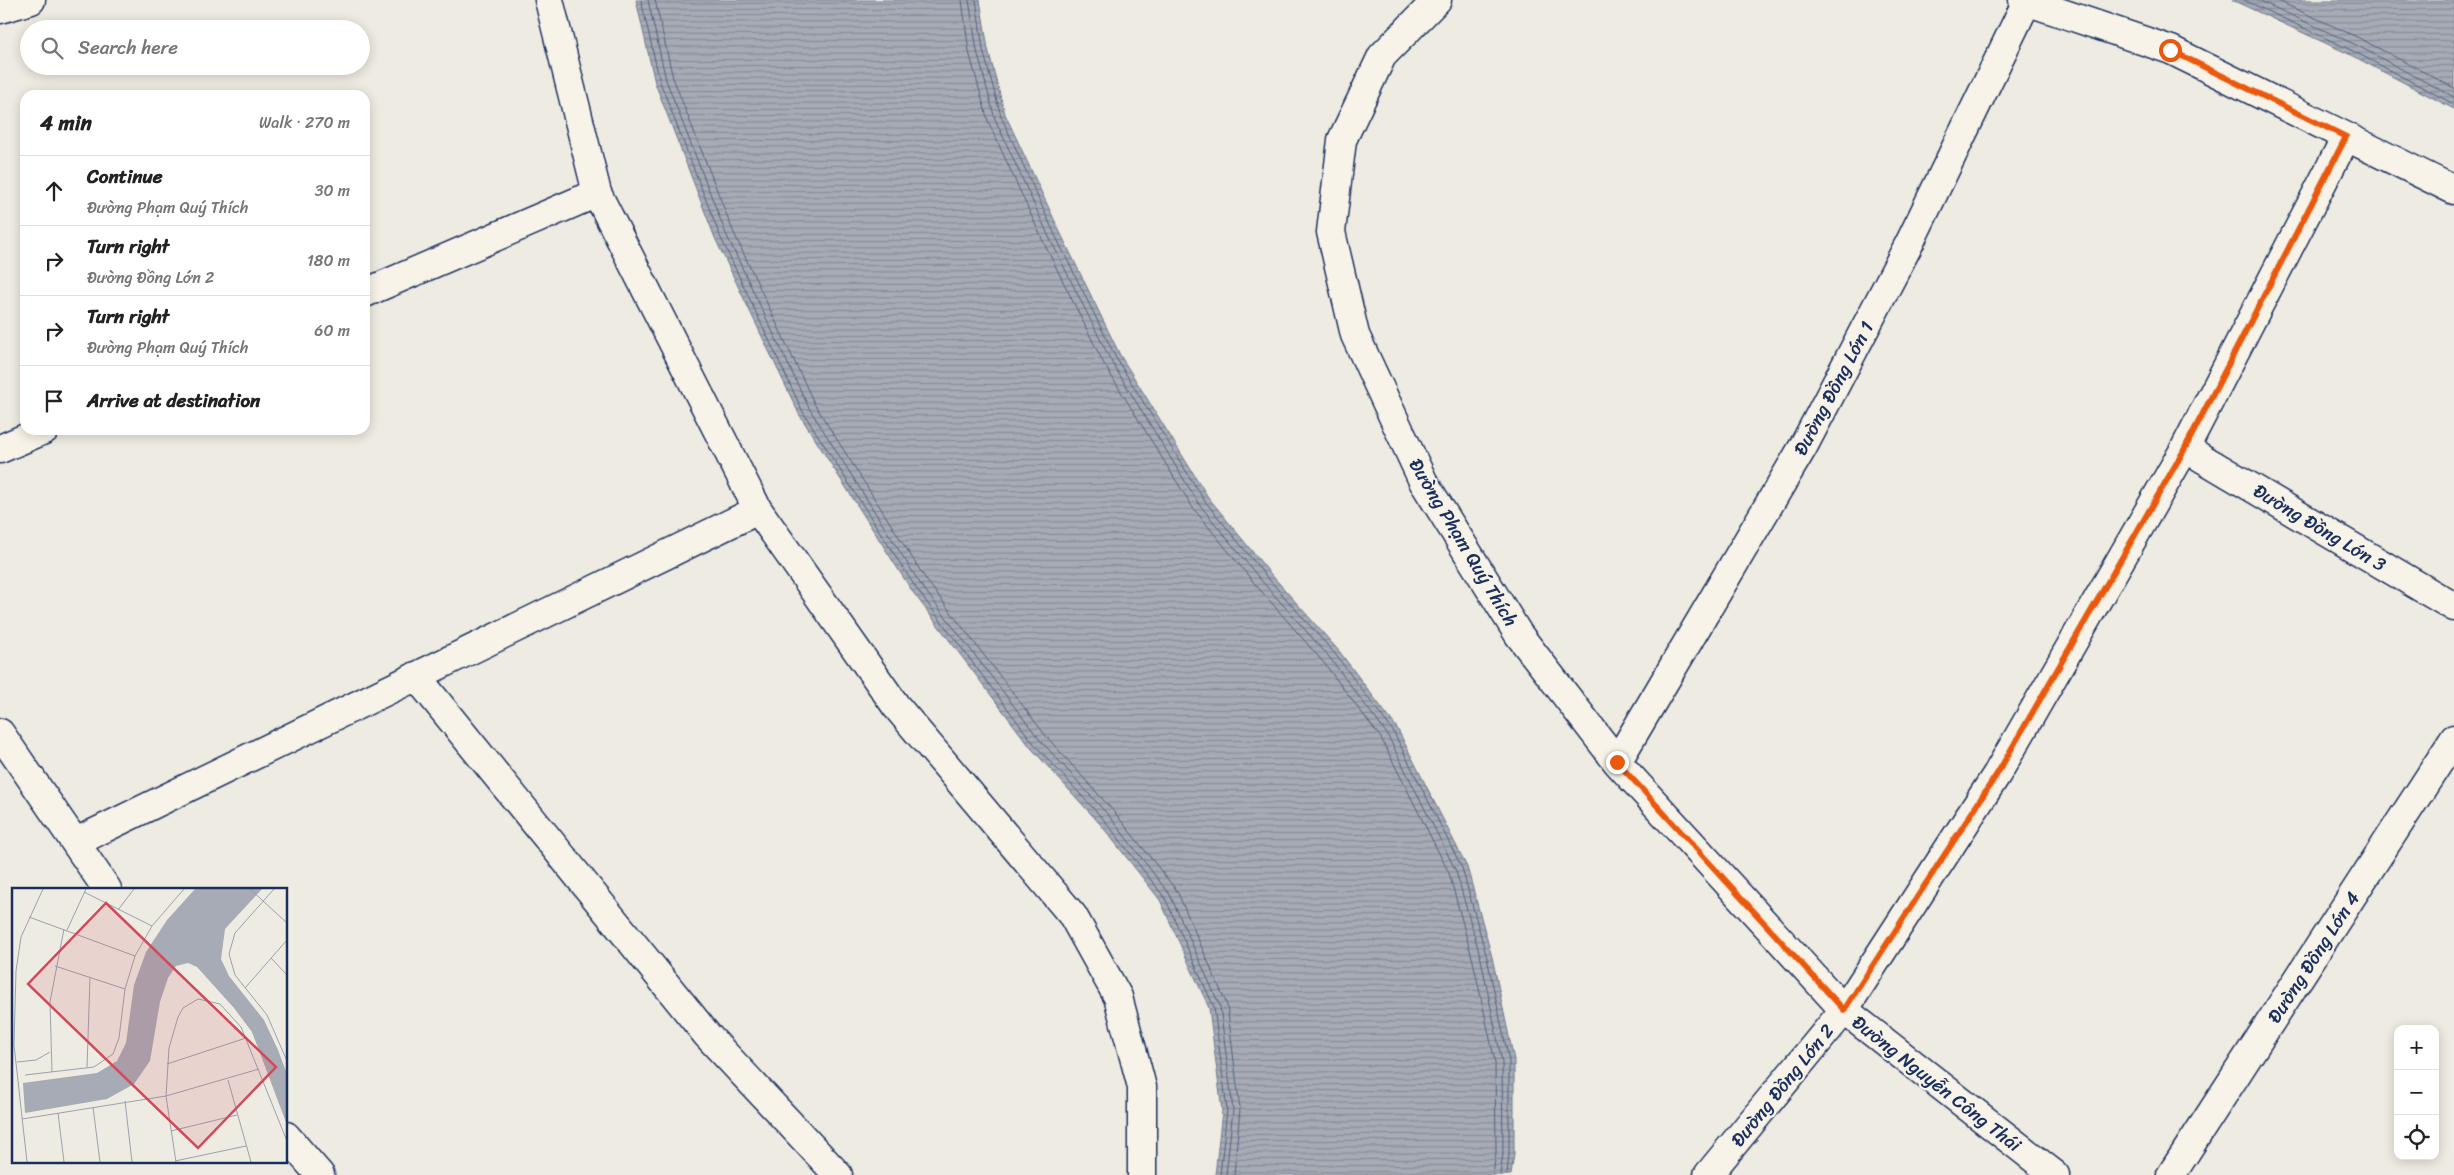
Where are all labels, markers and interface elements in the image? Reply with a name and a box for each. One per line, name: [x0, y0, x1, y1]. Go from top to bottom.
search box: [20, 20, 370, 75]
text: Search here: [78, 31, 178, 64]
icon: search: [38, 34, 66, 62]
route start: [2159, 39, 2182, 62]
text: 4 min: [40, 104, 92, 142]
text: Walk · 270 m: [259, 108, 350, 137]
text: Continue: [87, 160, 163, 193]
text: 30 m: [315, 176, 350, 205]
icon: ahead: [40, 177, 68, 205]
text: Đường Phạm Quý Thích: [87, 193, 248, 222]
text: Turn right: [87, 230, 169, 263]
text: 180 m: [307, 246, 350, 275]
icon: right: [40, 247, 68, 275]
text: Đường Đồng Lớn 2: [87, 263, 214, 292]
text: Turn right: [87, 300, 169, 333]
street label: Đường Đồng Lớn 1: [1784, 315, 1883, 461]
text: 60 m: [314, 316, 350, 345]
icon: right: [40, 317, 68, 345]
text: Đường Phạm Quý Thích: [87, 333, 248, 362]
text: Arrive at destination: [87, 384, 260, 417]
icon: arrive: [40, 387, 68, 415]
street label: Đường Phạm Quý Thích: [1400, 452, 1527, 633]
street label: Đường Đồng Lớn 3: [2247, 475, 2393, 581]
route end: [1606, 751, 1629, 774]
street label: Đường Đồng Lớn 4: [2258, 884, 2369, 1030]
inset map: [12, 888, 288, 1162]
street label: Đường Nguyễn Công Thái: [1845, 1006, 2029, 1161]
street label: Đường Đồng Lớn 2: [1722, 1016, 1843, 1154]
map controls: [2394, 1025, 2439, 1160]
button: +: [2394, 1025, 2439, 1070]
button: −: [2394, 1070, 2439, 1115]
button: locate: [2394, 1115, 2439, 1160]

